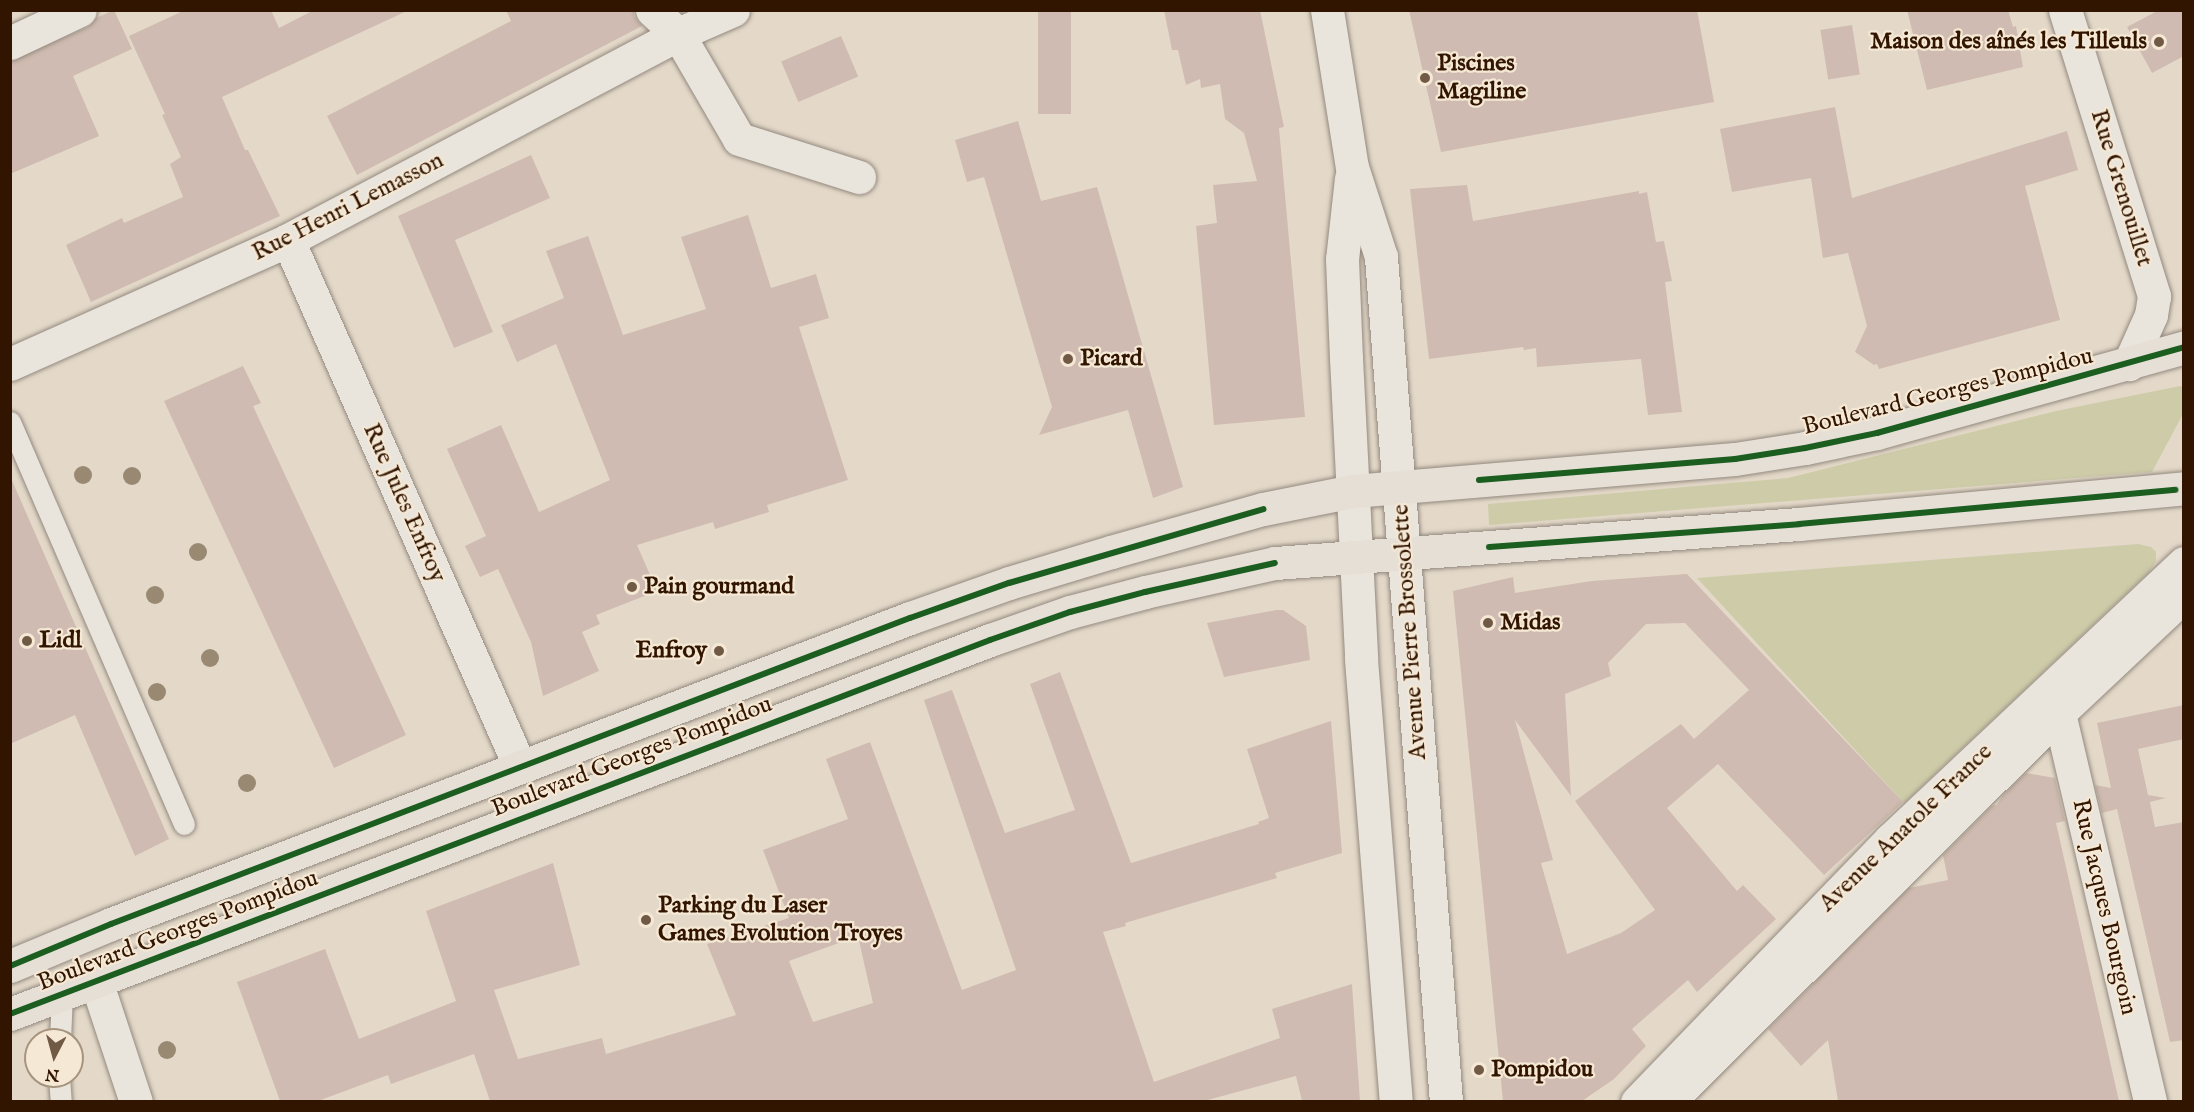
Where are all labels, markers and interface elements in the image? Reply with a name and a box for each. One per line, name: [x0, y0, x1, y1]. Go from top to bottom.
place label: Maison des aînés les Tilleuls: [1870, 28, 2147, 56]
marker: Maison des aînés les Tilleuls: [2152, 35, 2166, 49]
place label: Piscines Magiline: [1437, 50, 1526, 106]
marker: Piscines Magiline: [1418, 71, 1432, 85]
street label: Rue Grenouillet: [2083, 106, 2159, 270]
street label: Rue Henri Lemasson: [247, 146, 449, 268]
street label: Boulevard Georges Pompidou: [1800, 342, 2096, 442]
place label: Picard: [1080, 345, 1142, 373]
marker: Picard: [1061, 352, 1075, 366]
street label: Rue Jules Enfroy: [356, 419, 452, 587]
street label: Avenue Pierre Brossolette: [1387, 503, 1433, 761]
place label: Pain gourmand: [644, 573, 794, 601]
marker: Pain gourmand: [625, 580, 639, 594]
place label: Midas: [1500, 609, 1560, 637]
marker: Midas: [1481, 616, 1495, 630]
place label: Lidl: [39, 627, 82, 655]
marker: Lidl: [20, 634, 34, 648]
place label: Enfroy: [636, 637, 707, 665]
marker: Enfroy: [712, 644, 726, 658]
street label: Boulevard Georges Pompidou: [488, 690, 776, 824]
street label: Avenue Anatole France: [1813, 738, 1999, 918]
street label: Rue Jacques Bourgoin: [2065, 796, 2143, 1018]
street label: Boulevard Georges Pompidou: [34, 864, 322, 998]
place label: Parking du Laser Games Evolution Troyes: [658, 892, 903, 948]
marker: Parking du Laser Games Evolution Troyes: [639, 913, 653, 927]
north arrow: [24, 1028, 84, 1088]
place label: Pompidou: [1491, 1056, 1593, 1084]
text: N: [44, 1063, 60, 1085]
marker: Pompidou: [1472, 1063, 1486, 1077]

